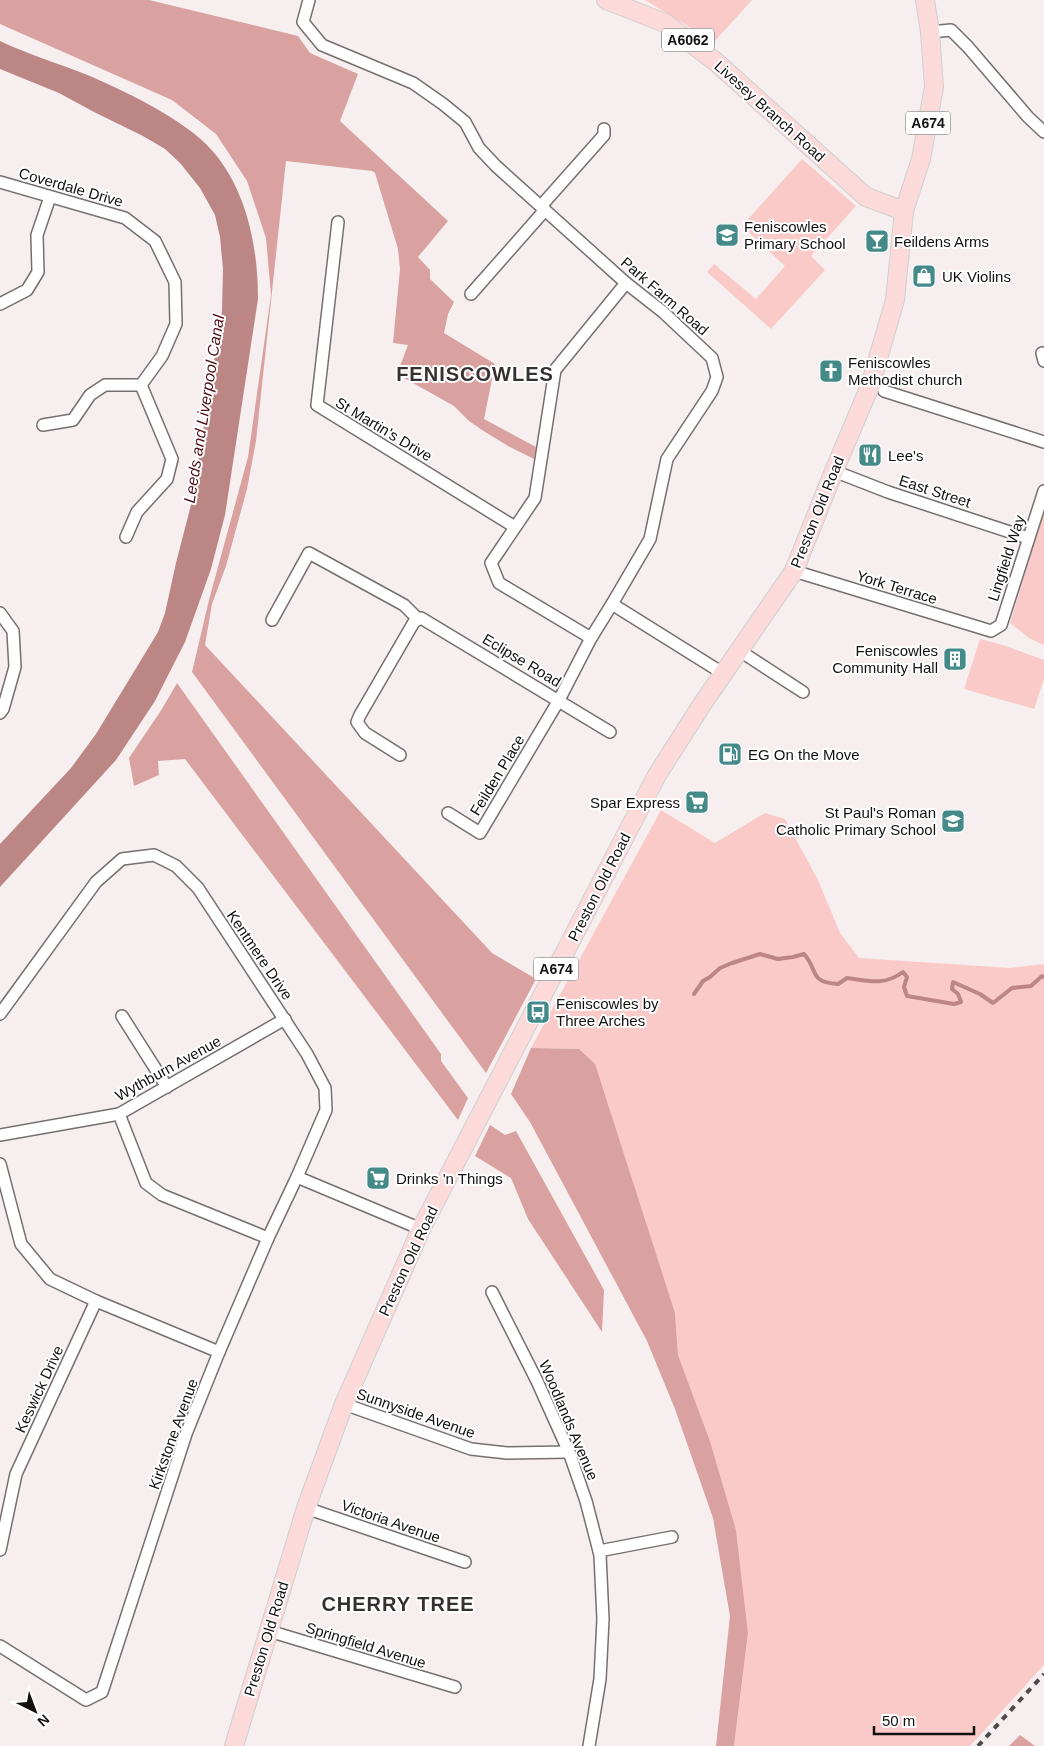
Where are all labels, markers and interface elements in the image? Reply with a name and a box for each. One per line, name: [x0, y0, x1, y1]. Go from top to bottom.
road number: A6062: [662, 28, 714, 52]
street label: Livesey Branch Road: [711, 57, 829, 165]
road number: A674: [906, 112, 950, 134]
street label: Coverdale Drive: [17, 164, 125, 210]
place label: Feniscowles Primary School: [744, 218, 846, 252]
school or university icon: Feniscowles Primary School: [714, 222, 740, 248]
bar icon: Feildens Arms: [864, 228, 890, 254]
place label: Feildens Arms: [894, 233, 989, 250]
street label: Park Farm Road: [618, 253, 712, 339]
shop icon: UK Violins: [911, 263, 937, 289]
place label: UK Violins: [942, 268, 1011, 285]
water label: Leeds and Liverpool Canal: [181, 313, 227, 504]
place label: Feniscowles Methodist church: [848, 354, 962, 388]
church icon: Feniscowles Methodist church: [818, 358, 844, 384]
district label: FENISCOWLES: [396, 363, 554, 385]
street label: St Martin's Drive: [333, 393, 435, 465]
restaurant icon: Lee's: [857, 442, 883, 468]
place label: Lee's: [888, 447, 923, 464]
street label: Preston Old Road: [787, 454, 847, 570]
street label: East Street: [897, 471, 974, 511]
street label: Lingfield Way: [984, 512, 1028, 603]
street label: York Terrace: [855, 567, 939, 607]
street label: Eclipse Road: [480, 630, 564, 690]
place label: Feniscowles Community Hall: [832, 642, 938, 676]
building icon: Feniscowles Community Hall: [942, 646, 968, 672]
street label: Feilden Place: [466, 732, 528, 818]
fuel station icon: EG On the Move: [717, 741, 743, 767]
place label: EG On the Move: [748, 746, 860, 763]
supermarket icon: Spar Express: [684, 789, 710, 815]
place label: Spar Express: [590, 794, 680, 811]
place label: St Paul's Roman Catholic Primary School: [776, 804, 936, 838]
school or university icon: St Paul's Roman Catholic Primary School: [940, 808, 966, 834]
street label: Preston Old Road: [564, 830, 634, 944]
street label: Kentmere Drive: [224, 907, 296, 1003]
road number: A674: [534, 958, 578, 981]
place label: Feniscowles by Three Arches: [556, 995, 659, 1029]
bus stop icon: Feniscowles by Three Arches: [525, 999, 551, 1025]
street label: Wythburn Avenue: [112, 1032, 224, 1104]
supermarket icon: Drinks 'n Things: [365, 1165, 391, 1191]
place label: Drinks 'n Things: [396, 1170, 503, 1187]
street label: Preston Old Road: [375, 1203, 441, 1319]
street label: Keswick Drive: [11, 1343, 67, 1435]
street label: Woodlands Avenue: [536, 1357, 602, 1483]
street label: Kirkstone Avenue: [145, 1376, 201, 1492]
street label: Sunnyside Avenue: [355, 1385, 477, 1441]
street label: Victoria Avenue: [339, 1496, 443, 1546]
street label: Preston Old Road: [240, 1580, 292, 1698]
district label: CHERRY TREE: [321, 1593, 475, 1615]
street label: Springfield Avenue: [304, 1619, 428, 1671]
north arrow: [10, 1686, 60, 1736]
scale bar: [874, 1704, 974, 1736]
text: N: [35, 1711, 53, 1730]
text: 50 m: [882, 1712, 915, 1729]

